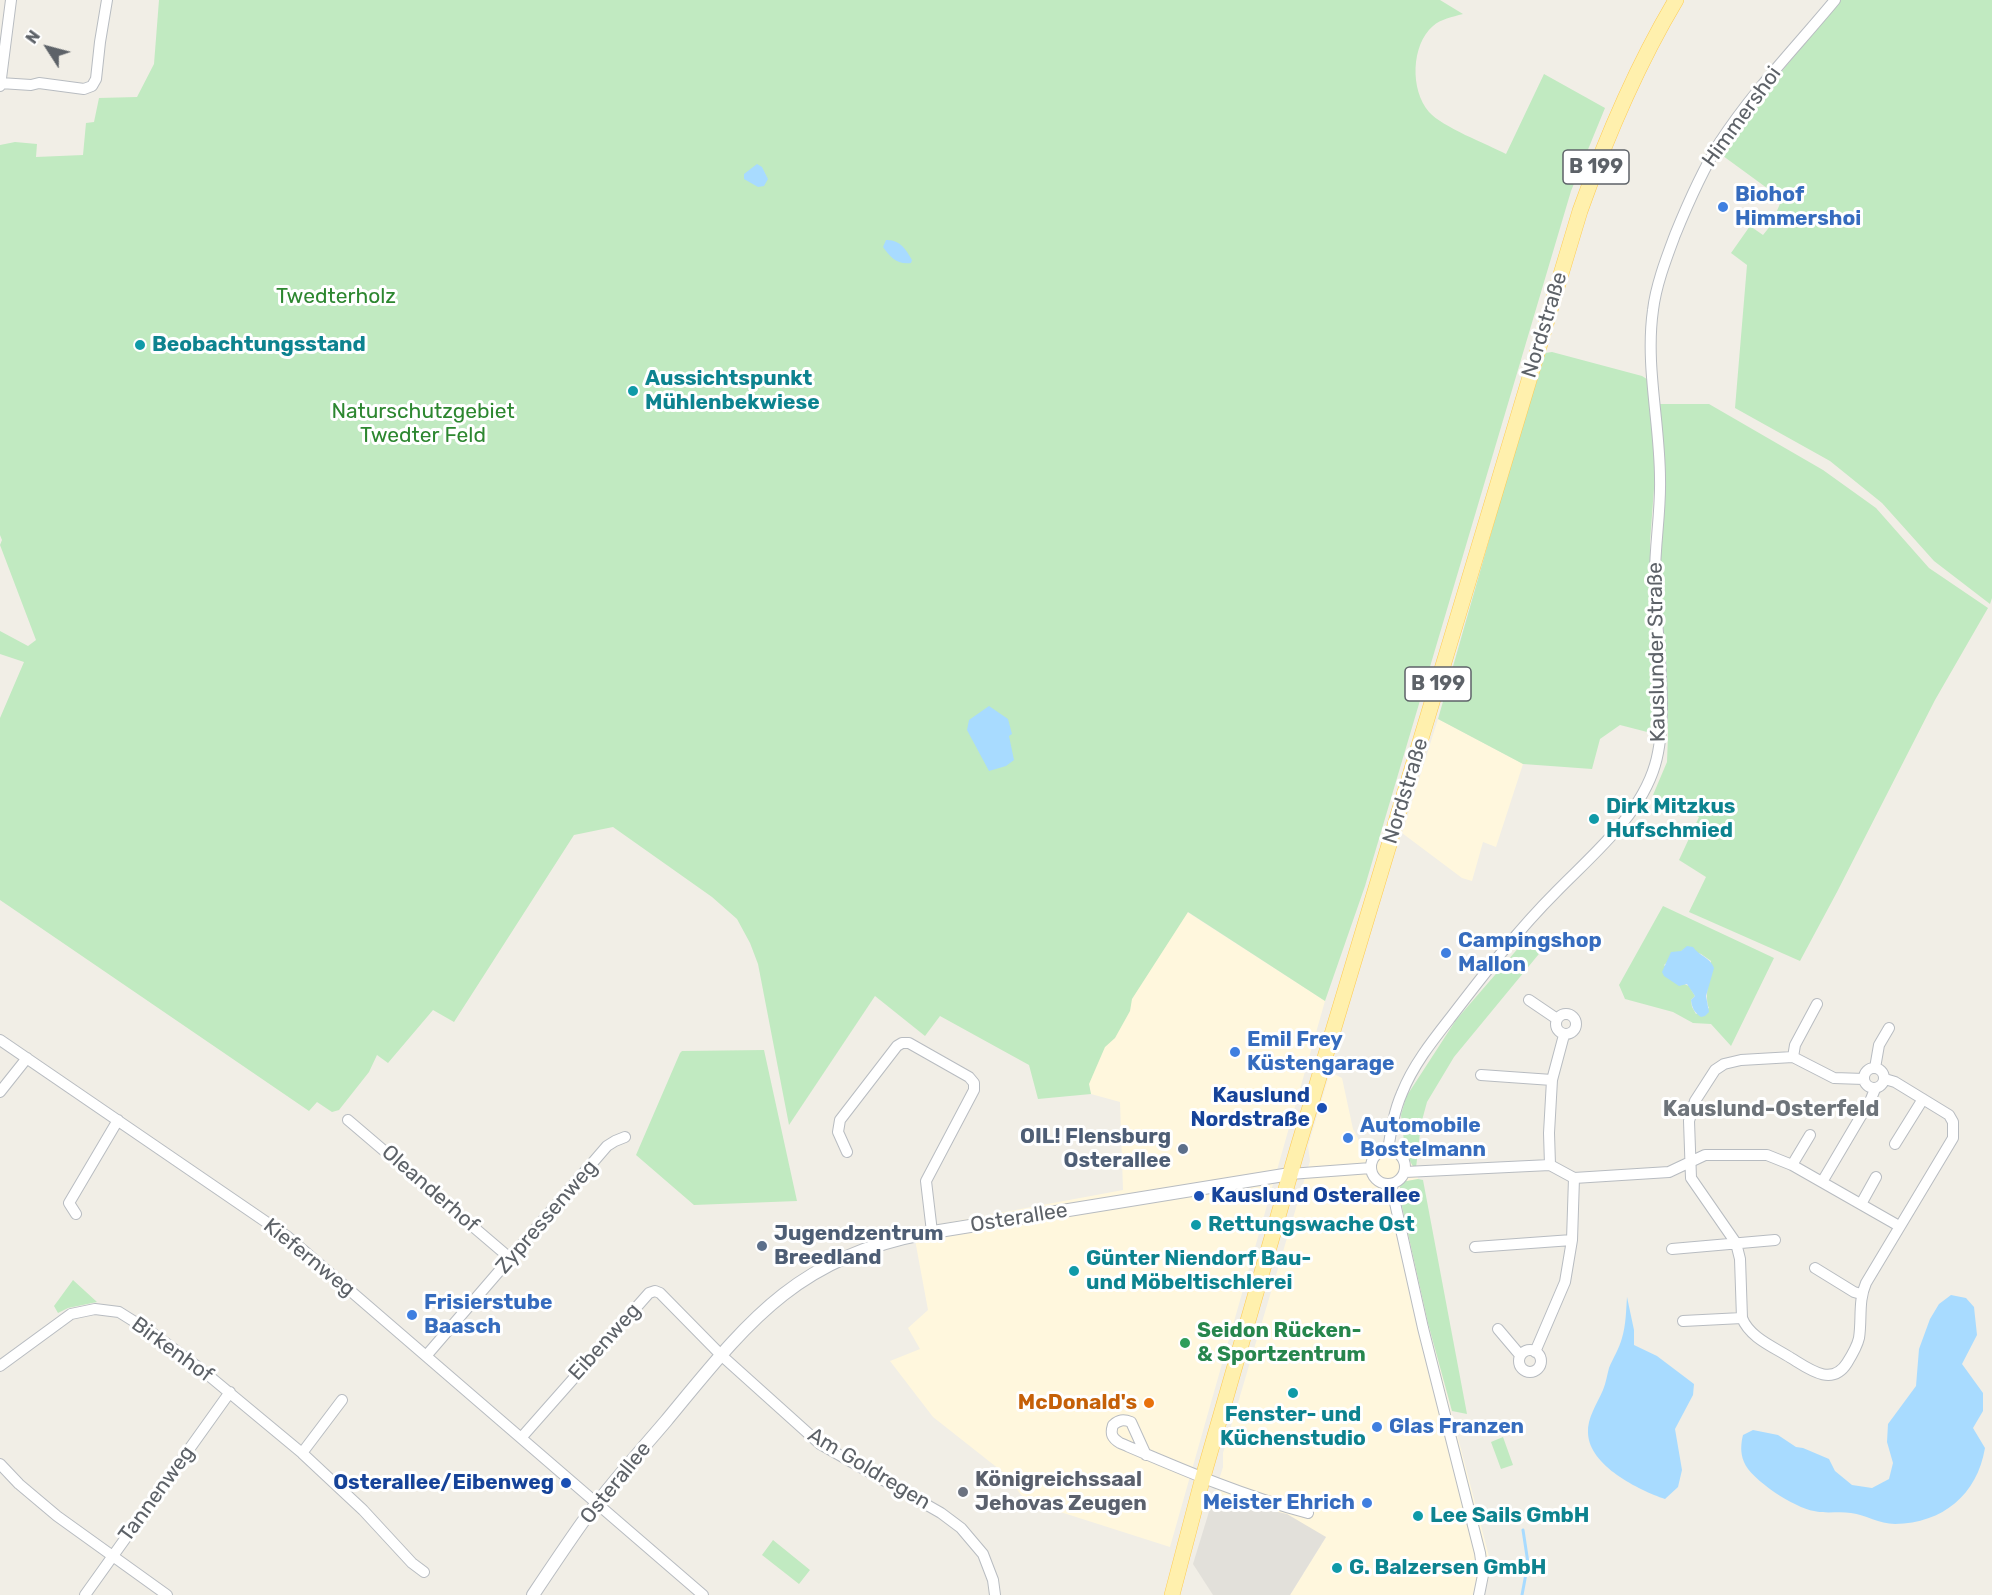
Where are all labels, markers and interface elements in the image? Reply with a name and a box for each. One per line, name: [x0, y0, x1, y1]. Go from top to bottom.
north arrow: [18, 18, 78, 78]
text: N: [22, 27, 44, 47]
street label: Himmershoi: [1697, 62, 1787, 172]
road number: B 199: [1563, 150, 1629, 184]
place label: Biohof Himmershoi: [1735, 182, 1861, 232]
marker: Biohof Himmershoi: [1716, 200, 1730, 214]
street label: Nordstraße: [1517, 269, 1573, 381]
park label: Twedterholz: [276, 284, 396, 310]
place label: Beobachtungsstand: [152, 332, 366, 358]
marker: Beobachtungsstand: [133, 338, 147, 352]
place label: Aussichtspunkt Mühlenbekwiese: [645, 366, 820, 416]
marker: Aussichtspunkt Mühlenbekwiese: [626, 384, 640, 398]
park label: Naturschutzgebiet Twedter Feld: [331, 399, 515, 449]
street label: Kauslunder Straße: [1643, 562, 1671, 742]
road number: B 199: [1405, 667, 1471, 701]
street label: Nordstraße: [1378, 735, 1434, 847]
place label: Dirk Mitzkus Hufschmied: [1606, 794, 1735, 844]
marker: Dirk Mitzkus Hufschmied: [1587, 812, 1601, 826]
place label: Campingshop Mallon: [1458, 928, 1602, 978]
marker: Campingshop Mallon: [1439, 946, 1453, 960]
place label: Emil Frey Küstengarage: [1247, 1027, 1395, 1077]
marker: Emil Frey Küstengarage: [1228, 1045, 1242, 1059]
place label: Kauslund Nordstraße: [1190, 1083, 1310, 1133]
district label: Kauslund-Osterfeld: [1663, 1097, 1879, 1123]
marker: Kauslund Nordstraße: [1315, 1101, 1329, 1115]
place label: Automobile Bostelmann: [1360, 1113, 1486, 1163]
place label: OIL! Flensburg Osterallee: [1020, 1124, 1171, 1174]
marker: Automobile Bostelmann: [1341, 1131, 1355, 1145]
street label: Oleanderhof: [376, 1140, 484, 1238]
marker: OIL! Flensburg Osterallee: [1176, 1142, 1190, 1156]
street label: Zypressenweg: [491, 1155, 603, 1279]
place label: Kauslund Osterallee: [1211, 1183, 1420, 1209]
marker: Kauslund Osterallee: [1192, 1189, 1206, 1203]
street label: Osterallee: [969, 1198, 1069, 1238]
place label: Rettungswache Ost: [1208, 1212, 1415, 1238]
street label: Kiefernweg: [258, 1213, 360, 1303]
marker: Rettungswache Ost: [1189, 1218, 1203, 1232]
place label: Jugendzentrum Breedland: [774, 1221, 943, 1271]
marker: Jugendzentrum Breedland: [755, 1239, 769, 1253]
place label: Günter Niendorf Bau- und Möbeltischlerei: [1086, 1246, 1311, 1296]
marker: Günter Niendorf Bau- und Möbeltischlerei: [1067, 1264, 1081, 1278]
place label: Frisierstube Baasch: [424, 1290, 553, 1340]
street label: Eibenweg: [564, 1298, 646, 1386]
marker: Frisierstube Baasch: [405, 1308, 419, 1322]
street label: Birkenhof: [126, 1312, 218, 1388]
place label: Seidon Rücken- & Sportzentrum: [1197, 1318, 1366, 1368]
marker: Seidon Rücken- & Sportzentrum: [1178, 1336, 1192, 1350]
marker: Fenster- und Küchenstudio: [1286, 1386, 1300, 1400]
place label: McDonald's: [1018, 1390, 1137, 1416]
marker: McDonald's: [1142, 1396, 1156, 1410]
place label: Fenster- und Küchenstudio: [1220, 1402, 1366, 1452]
place label: Glas Franzen: [1389, 1414, 1524, 1440]
marker: Glas Franzen: [1370, 1420, 1384, 1434]
street label: Am Goldregen: [803, 1423, 935, 1515]
street label: Osterallee: [575, 1437, 657, 1529]
street label: Tannenweg: [114, 1441, 200, 1547]
place label: Königreichssaal Jehovas Zeugen: [975, 1467, 1147, 1517]
place label: Osterallee/Eibenweg: [333, 1470, 554, 1496]
marker: Osterallee/Eibenweg: [559, 1476, 573, 1490]
marker: Königreichssaal Jehovas Zeugen: [956, 1485, 970, 1499]
place label: Meister Ehrich: [1203, 1490, 1355, 1516]
marker: Meister Ehrich: [1360, 1496, 1374, 1510]
place label: Lee Sails GmbH: [1430, 1503, 1590, 1529]
marker: Lee Sails GmbH: [1411, 1509, 1425, 1523]
place label: G. Balzersen GmbH: [1349, 1555, 1546, 1581]
marker: G. Balzersen GmbH: [1330, 1561, 1344, 1575]

